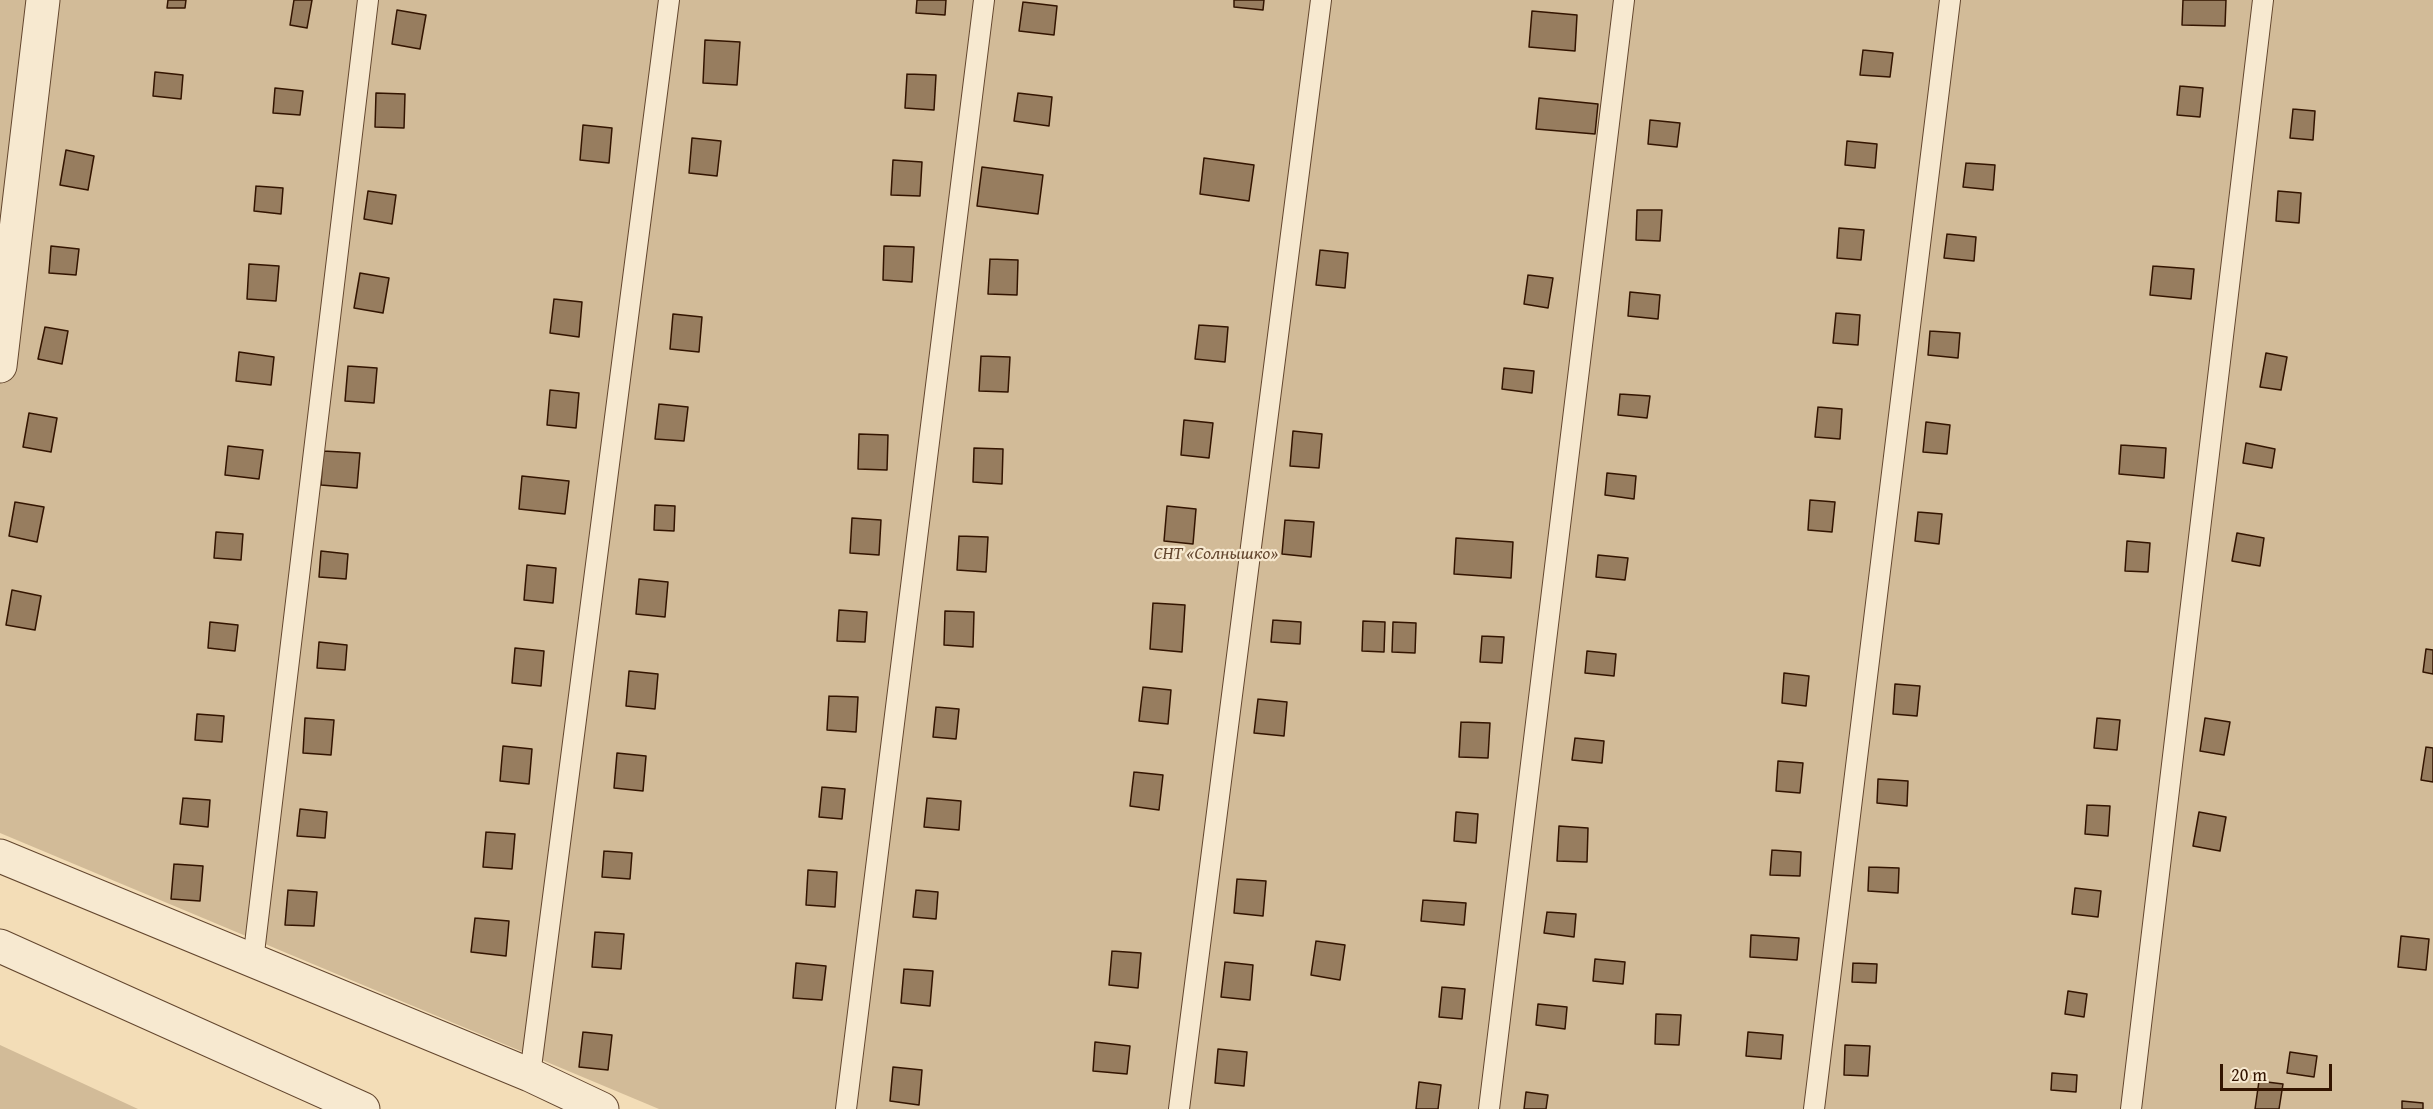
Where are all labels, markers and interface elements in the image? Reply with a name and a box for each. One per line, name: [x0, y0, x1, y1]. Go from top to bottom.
park label: СНТ «Солнышко»: [1154, 543, 1278, 565]
scale bar: [2223, 1052, 2336, 1090]
text: 20 m: [2231, 1061, 2267, 1088]

